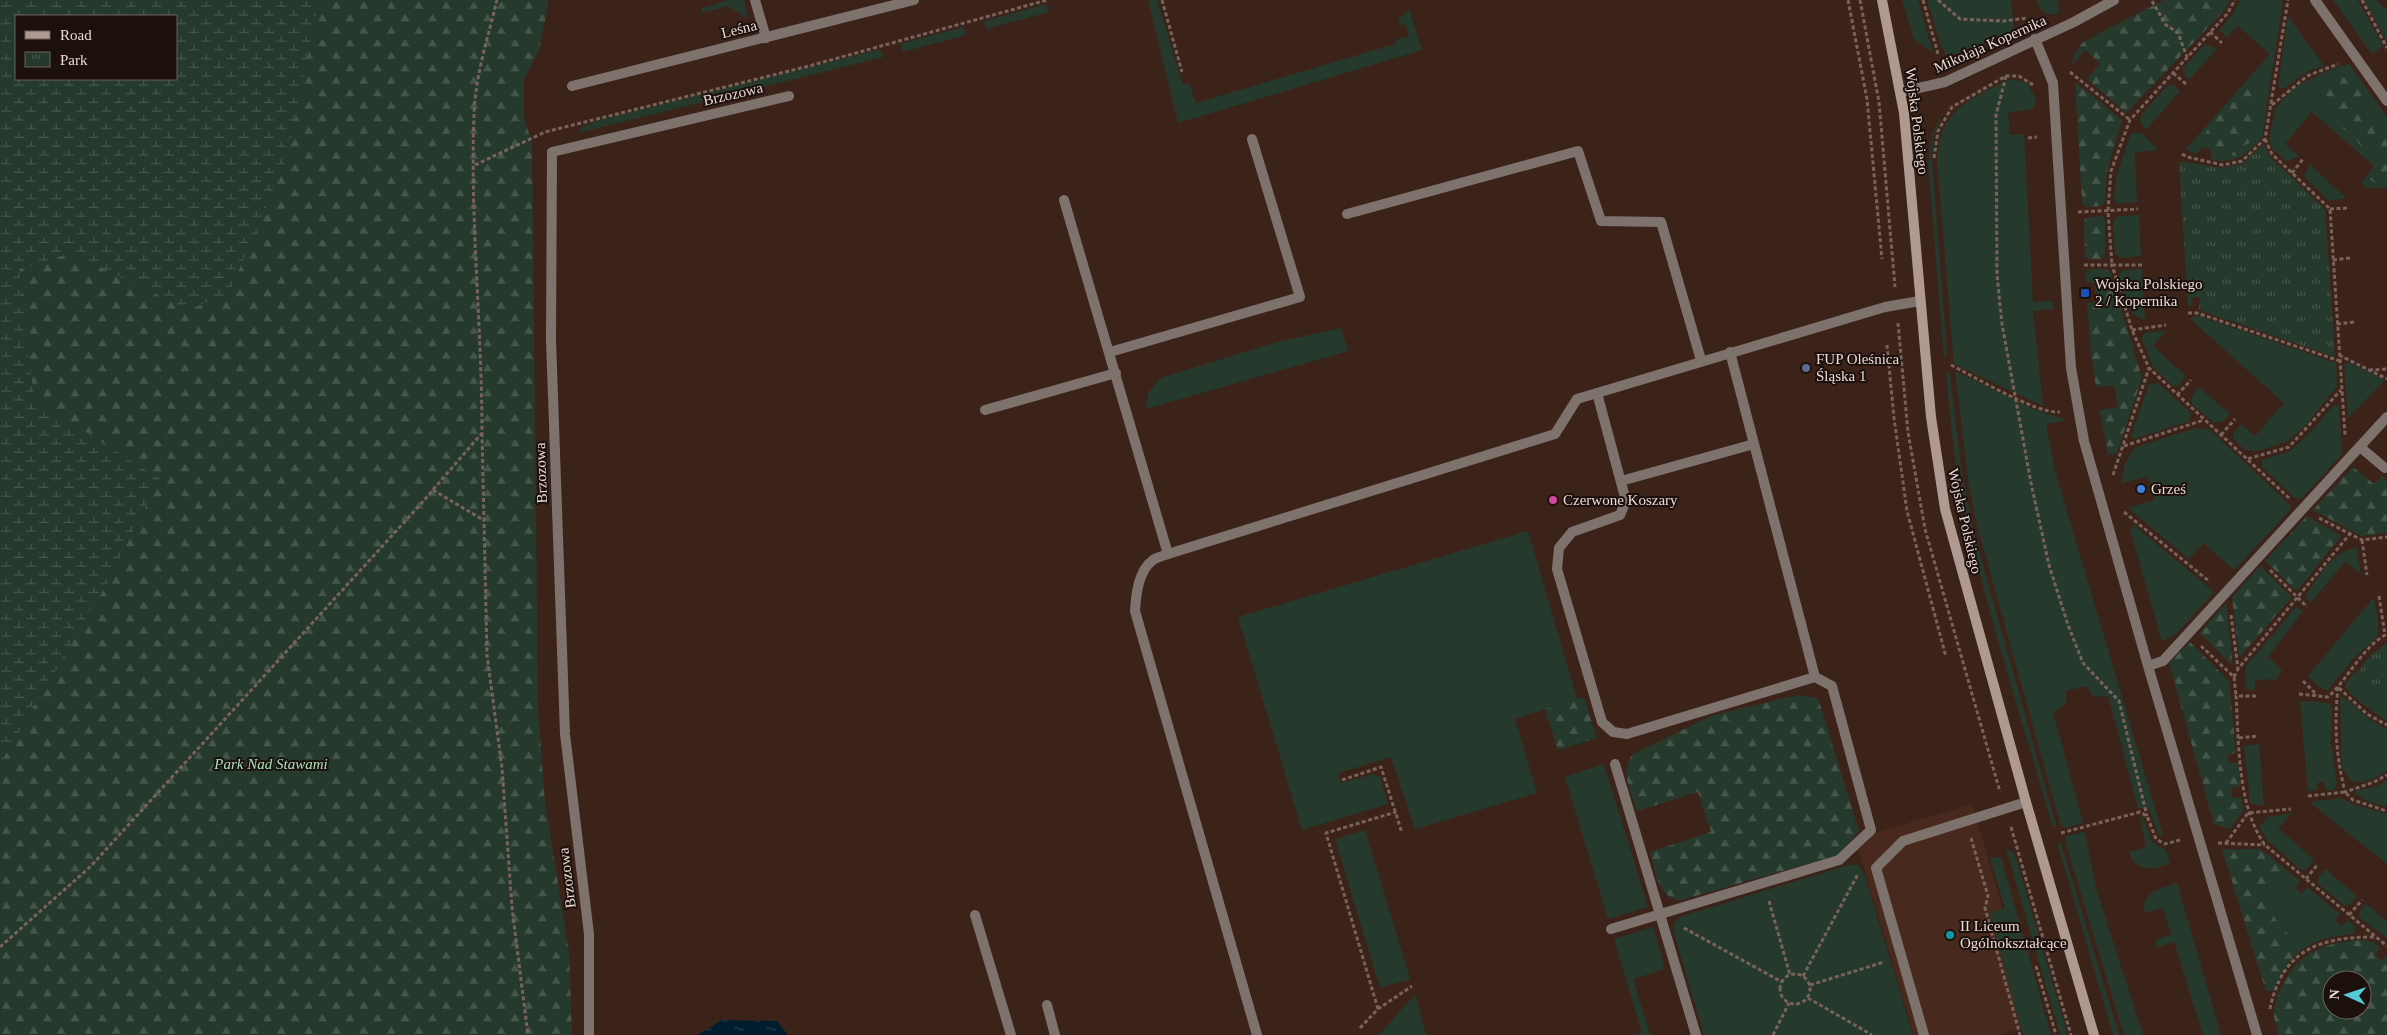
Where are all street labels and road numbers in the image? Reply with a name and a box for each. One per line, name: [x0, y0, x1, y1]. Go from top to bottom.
street label: Mikołaja Kopernika: [1931, 12, 2049, 76]
street label: Leśna: [720, 17, 759, 41]
street label: Wojska Polskiego: [1903, 67, 1931, 175]
street label: Brzozowa: [702, 79, 765, 109]
street label: Brzozowa: [532, 442, 550, 504]
street label: Wojska Polskiego: [1945, 467, 1985, 575]
street label: Brzozowa: [555, 847, 579, 909]

